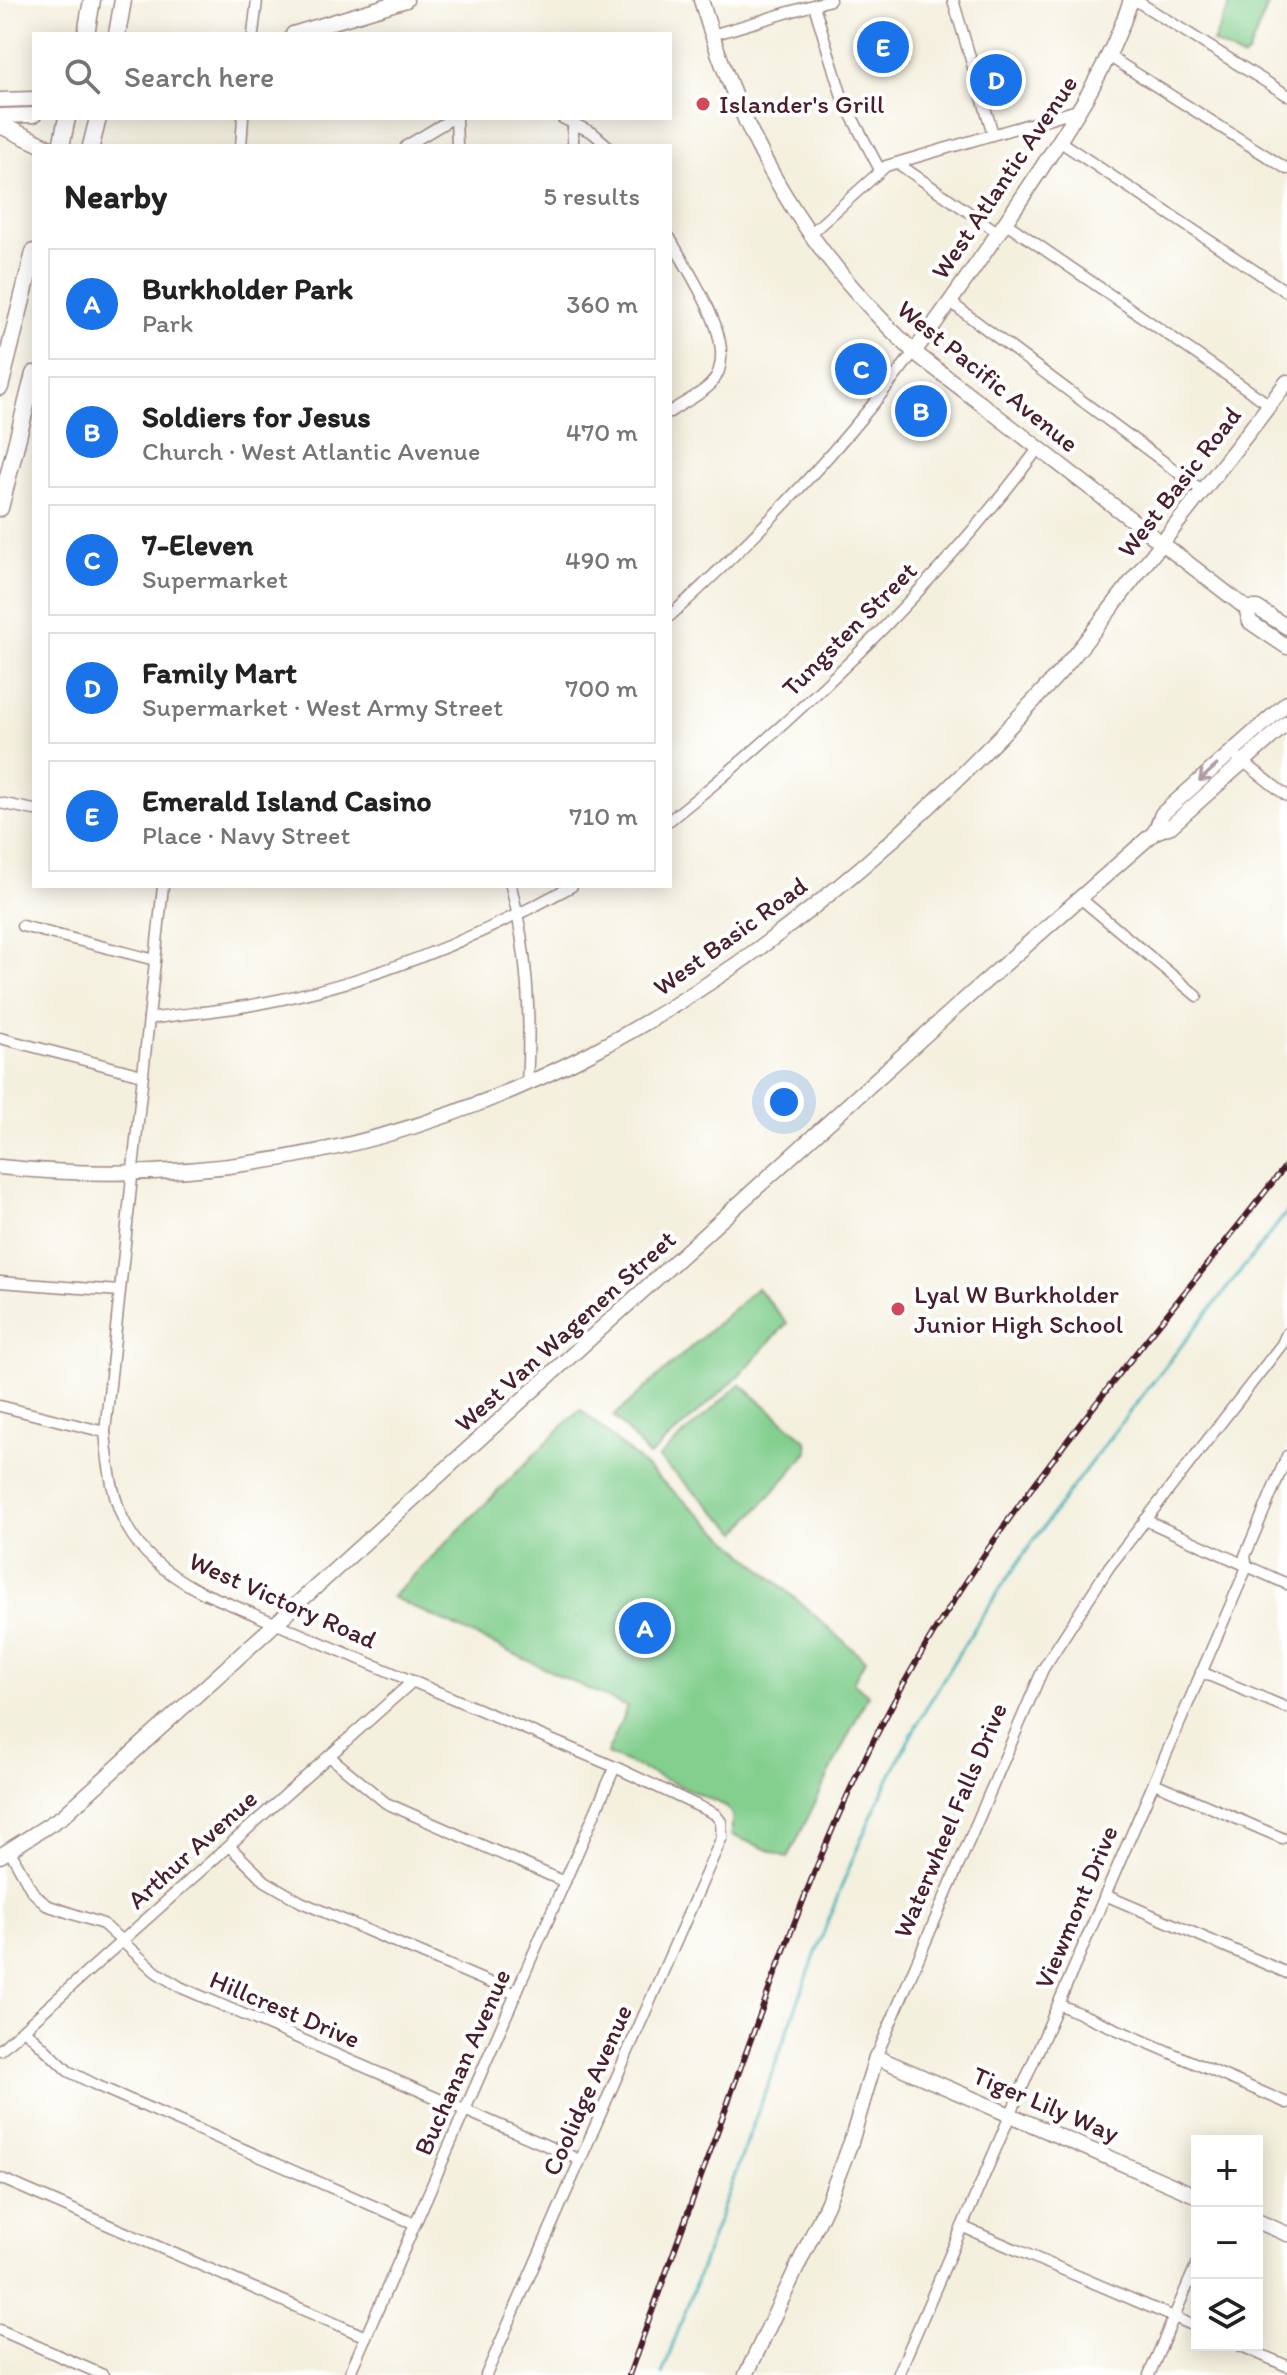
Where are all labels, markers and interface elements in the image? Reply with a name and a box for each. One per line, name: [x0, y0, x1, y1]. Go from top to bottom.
pin: E: [857, 17, 909, 77]
search box: [32, 32, 672, 120]
pin: D: [970, 50, 1022, 110]
icon: search: [60, 54, 104, 98]
text: Search here: [124, 58, 274, 95]
street label: West Atlantic Avenue: [924, 69, 1084, 285]
place label: Islander's Grill: [719, 88, 884, 120]
marker: Islander's Grill: [694, 95, 712, 113]
text: Nearby: [64, 176, 167, 217]
text: 5 results: [543, 180, 640, 212]
text: Burkholder Park: [142, 270, 353, 307]
text: A: [84, 288, 100, 320]
text: 360 m: [566, 288, 638, 320]
street label: West Pacific Avenue: [891, 293, 1085, 459]
text: Park: [142, 307, 193, 339]
pin: C: [835, 339, 887, 399]
pin: B: [895, 381, 947, 441]
text: Soldiers for Jesus: [142, 398, 371, 435]
street label: West Basic Road: [1110, 400, 1248, 564]
text: B: [84, 416, 100, 448]
text: 470 m: [566, 416, 638, 448]
text: Church · West Atlantic Avenue: [142, 435, 480, 467]
text: 7-Eleven: [142, 526, 253, 563]
text: C: [84, 544, 100, 576]
text: 490 m: [565, 544, 638, 576]
street label: Tungsten Street: [775, 555, 923, 703]
text: Supermarket: [142, 563, 288, 595]
text: Family Mart: [142, 654, 297, 691]
text: D: [83, 672, 101, 704]
text: 700 m: [565, 672, 638, 704]
text: Supermarket · West Army Street: [142, 691, 503, 723]
one-way arrow: [1198, 764, 1218, 782]
text: Emerald Island Casino: [142, 782, 432, 819]
text: E: [85, 800, 99, 832]
text: 710 m: [569, 800, 638, 832]
text: Place · Navy Street: [142, 819, 350, 851]
street label: West Basic Road: [647, 869, 813, 1003]
your location: [764, 1082, 804, 1122]
street label: West Van Wagenen Street: [448, 1223, 682, 1439]
place label: Lyal W Burkholder Junior High School: [914, 1278, 1123, 1340]
marker: Lyal W Burkholder Junior High School: [889, 1300, 907, 1318]
street label: West Victory Road: [184, 1544, 382, 1656]
pin: A: [619, 1598, 671, 1658]
street label: Waterwheel Falls Drive: [886, 1697, 1014, 1943]
street label: Arthur Avenue: [120, 1782, 264, 1916]
street label: Viewmont Drive: [1027, 1820, 1125, 1994]
street label: Hillcrest Drive: [205, 1963, 365, 2055]
street label: Buchanan Avenue: [407, 1964, 517, 2160]
street label: Coolidge Avenue: [535, 1999, 639, 2181]
street label: Tiger Lily Way: [968, 2059, 1124, 2149]
map controls: [1191, 2135, 1263, 2351]
button: +: [1191, 2135, 1263, 2207]
button: −: [1191, 2207, 1263, 2279]
button: layers: [1191, 2279, 1263, 2351]

